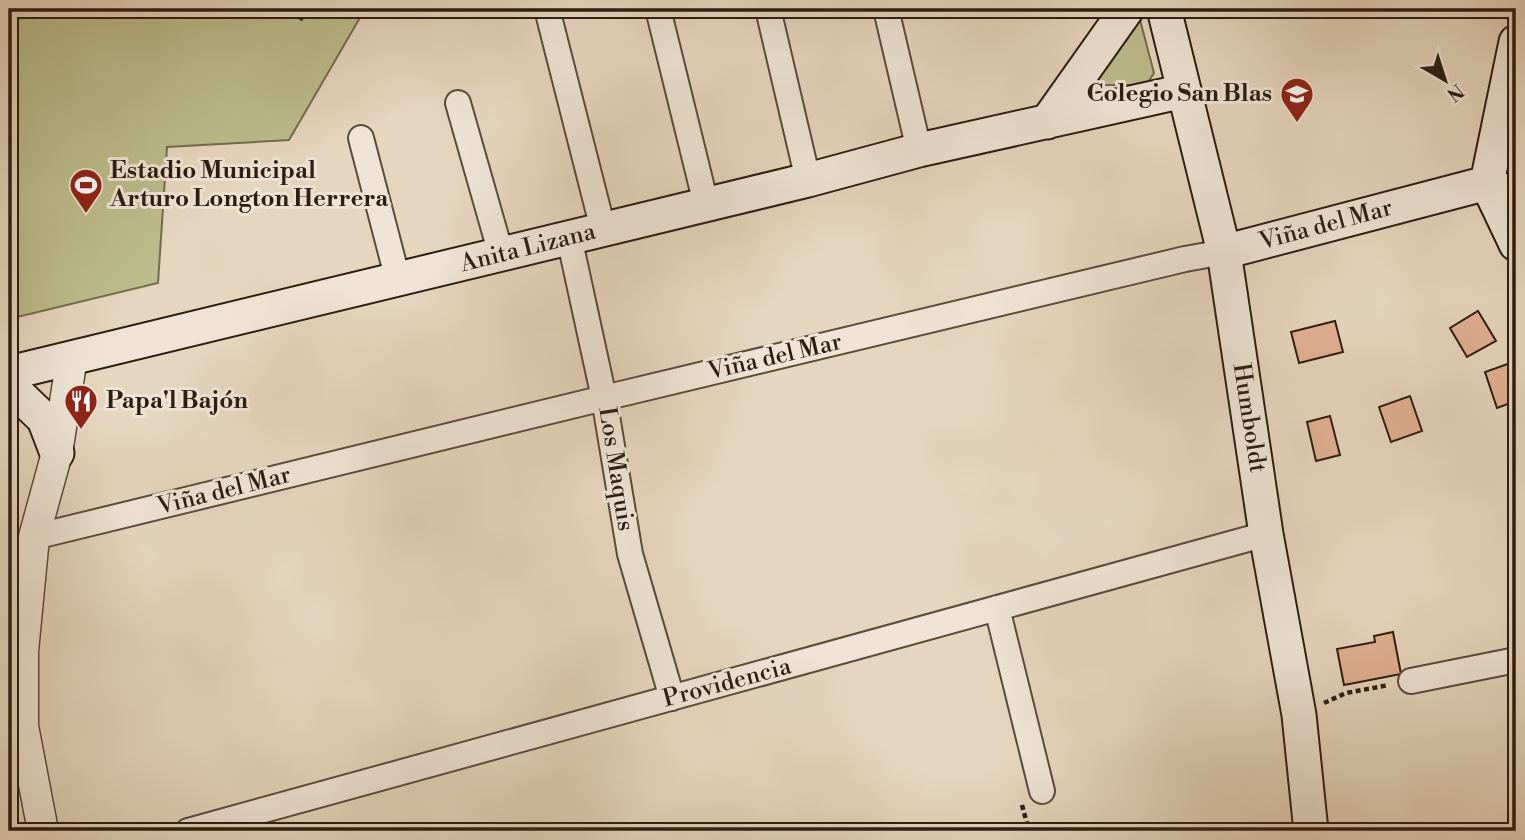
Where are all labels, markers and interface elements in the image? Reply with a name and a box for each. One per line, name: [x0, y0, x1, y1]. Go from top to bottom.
north arrow: [1410, 46, 1480, 116]
school or university icon: Colegio San Blas: [1278, 75, 1316, 124]
text: N: [1442, 78, 1468, 106]
place label: Colegio San Blas: [1086, 79, 1272, 109]
place label: Estadio Municipal Arturo Longton Herrera: [109, 156, 389, 214]
sports icon: Estadio Municipal Arturo Longton Herrera: [67, 166, 105, 215]
street label: Viña del Mar: [1255, 193, 1396, 257]
street label: Anita Lizana: [456, 217, 600, 280]
street label: Viña del Mar: [704, 327, 845, 387]
street label: Humboldt: [1226, 361, 1273, 475]
restaurant icon: Papa'l Bajón: [62, 382, 100, 431]
place label: Papa'l Bajón: [106, 386, 248, 416]
street label: Los Maquis: [591, 405, 641, 533]
street label: Viña del Mar: [153, 460, 294, 522]
street label: Providencia: [660, 651, 795, 715]

